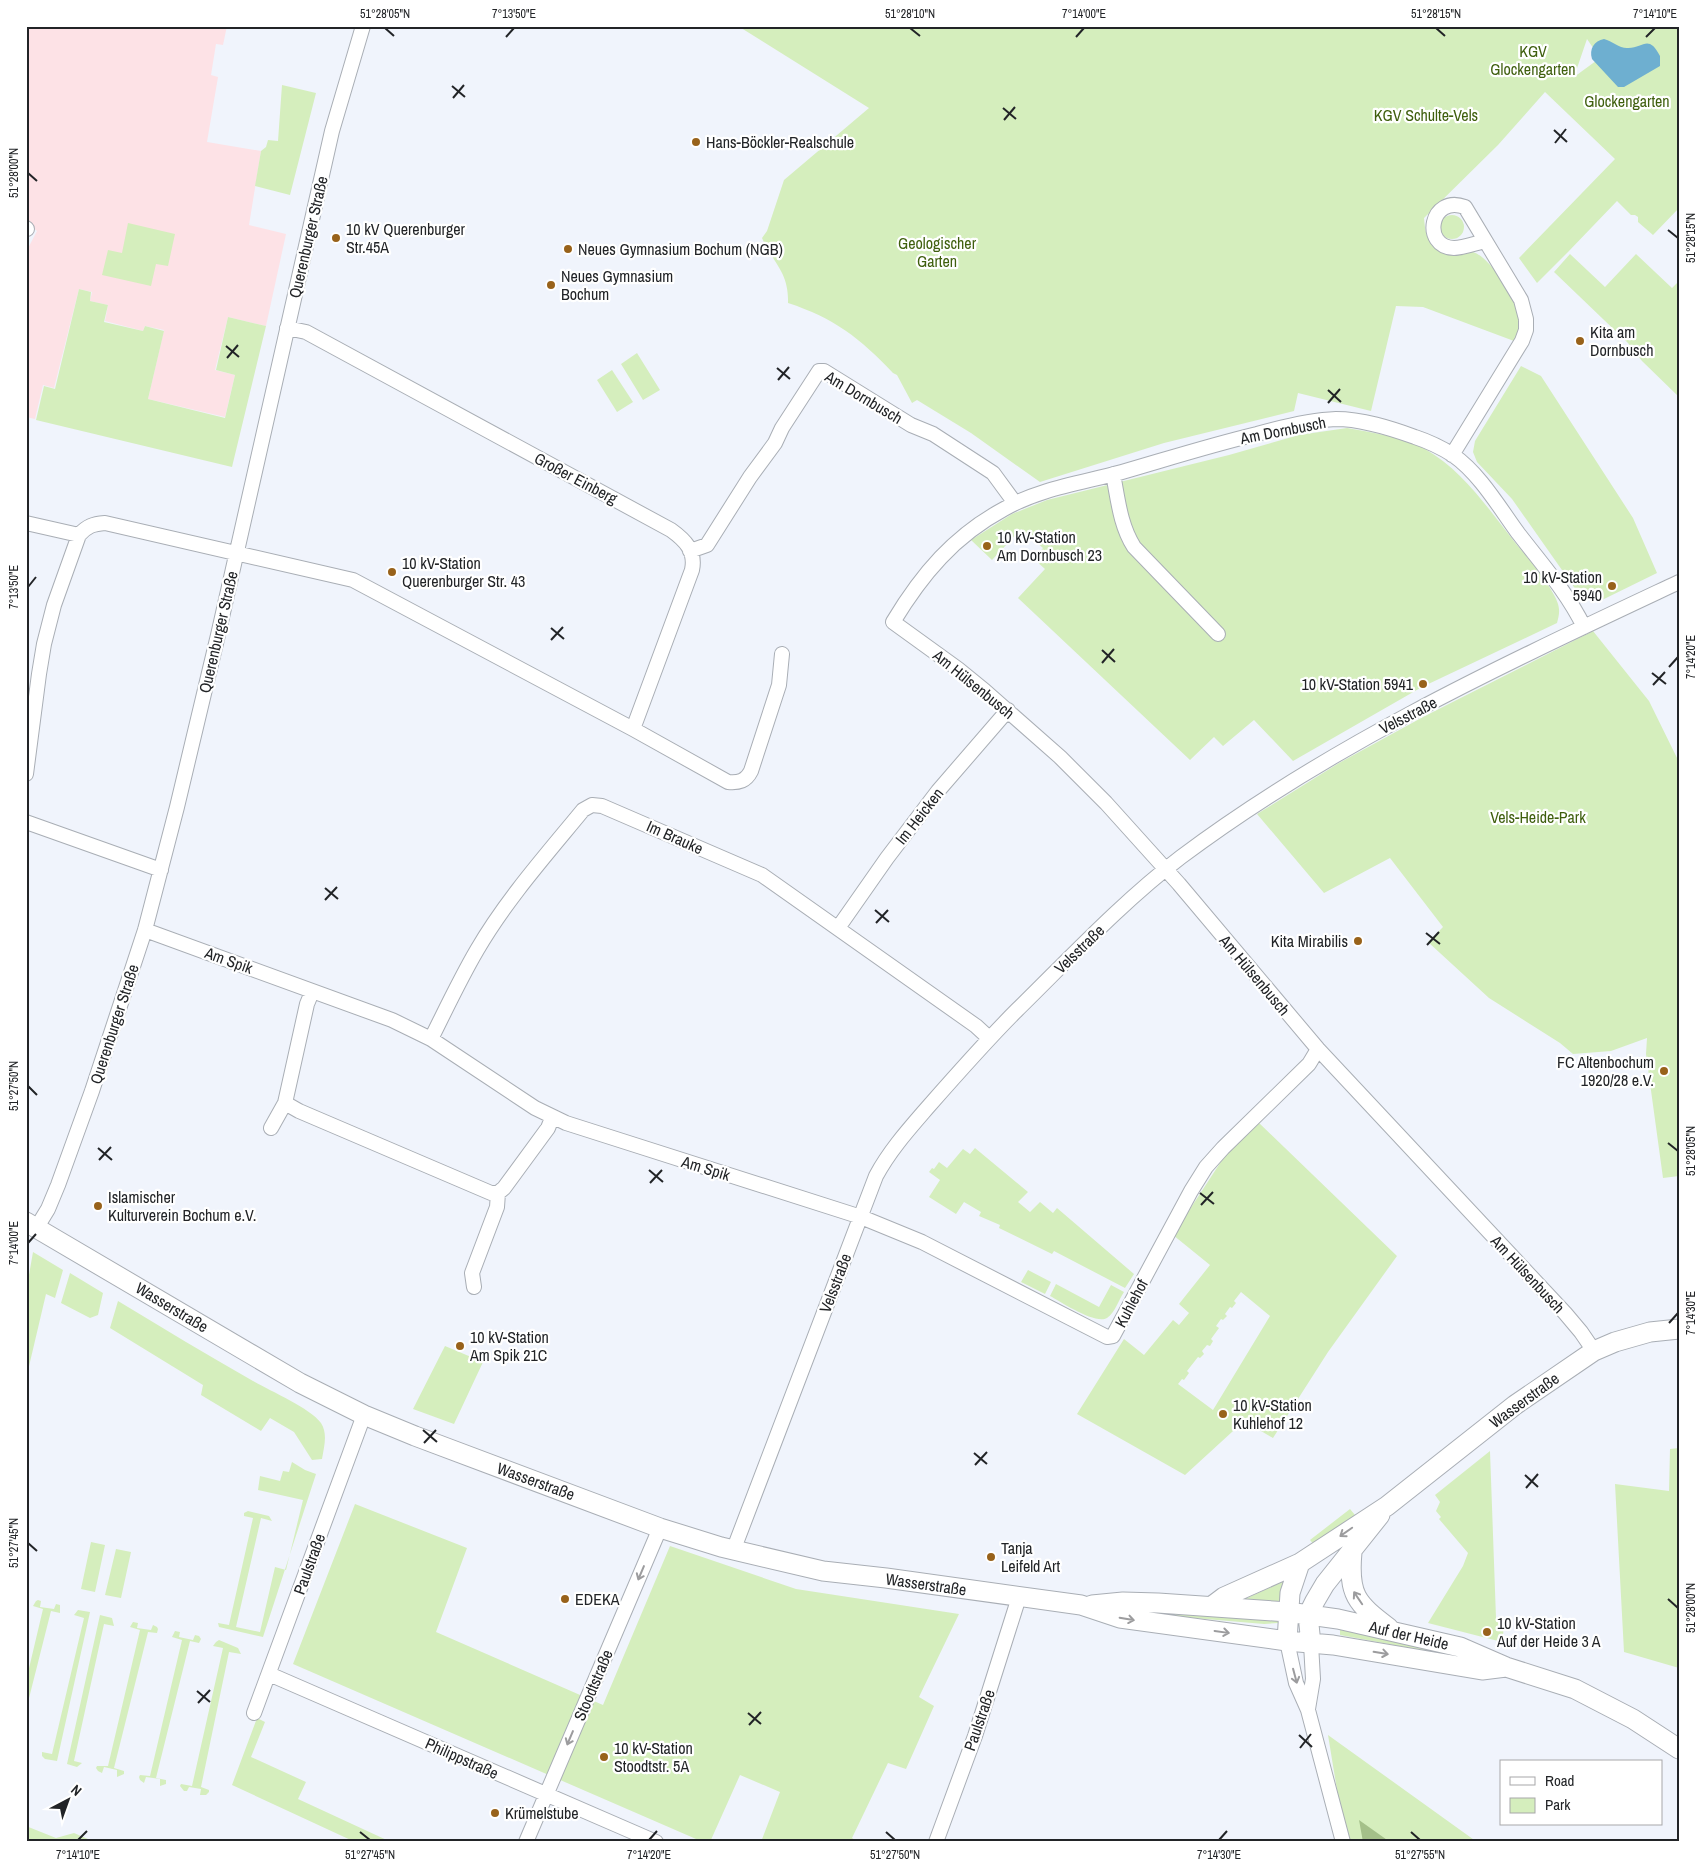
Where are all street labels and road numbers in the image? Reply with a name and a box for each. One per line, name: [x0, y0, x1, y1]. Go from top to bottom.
street label: Querenburger Straße: [283, 174, 333, 300]
street label: Am Dornbusch: [820, 365, 907, 429]
street label: Am Dornbusch: [1237, 411, 1328, 449]
street label: Großer Einberg: [531, 447, 622, 509]
street label: Querenburger Straße: [193, 569, 243, 695]
street label: Am Hülsenbusch: [928, 644, 1019, 724]
street label: Velsstraße: [1375, 691, 1441, 739]
street label: Im Heicken: [890, 783, 948, 849]
street label: Im Brauke: [643, 815, 707, 859]
street label: Velsstraße: [1049, 920, 1109, 978]
street label: Am Hülsenbusch: [1214, 929, 1295, 1020]
street label: Am Spik: [201, 941, 256, 979]
street label: Querenburger Straße: [84, 961, 144, 1087]
street label: Am Spik: [678, 1150, 733, 1186]
street label: Am Hülsenbusch: [1485, 1230, 1570, 1318]
street label: Velsstraße: [814, 1250, 856, 1316]
street label: Kuhlehof: [1109, 1275, 1153, 1331]
street label: Wasserstraße: [132, 1277, 212, 1337]
street label: Wasserstraße: [1485, 1367, 1563, 1433]
street label: Wasserstraße: [494, 1457, 578, 1505]
street label: Paulstraße: [288, 1530, 330, 1598]
street label: Wasserstraße: [884, 1567, 968, 1601]
street label: Auf der Heide: [1366, 1615, 1451, 1655]
street label: Stoodtstraße: [568, 1646, 618, 1724]
street label: Paulstraße: [958, 1686, 1000, 1754]
street label: Philippstraße: [422, 1732, 502, 1784]

